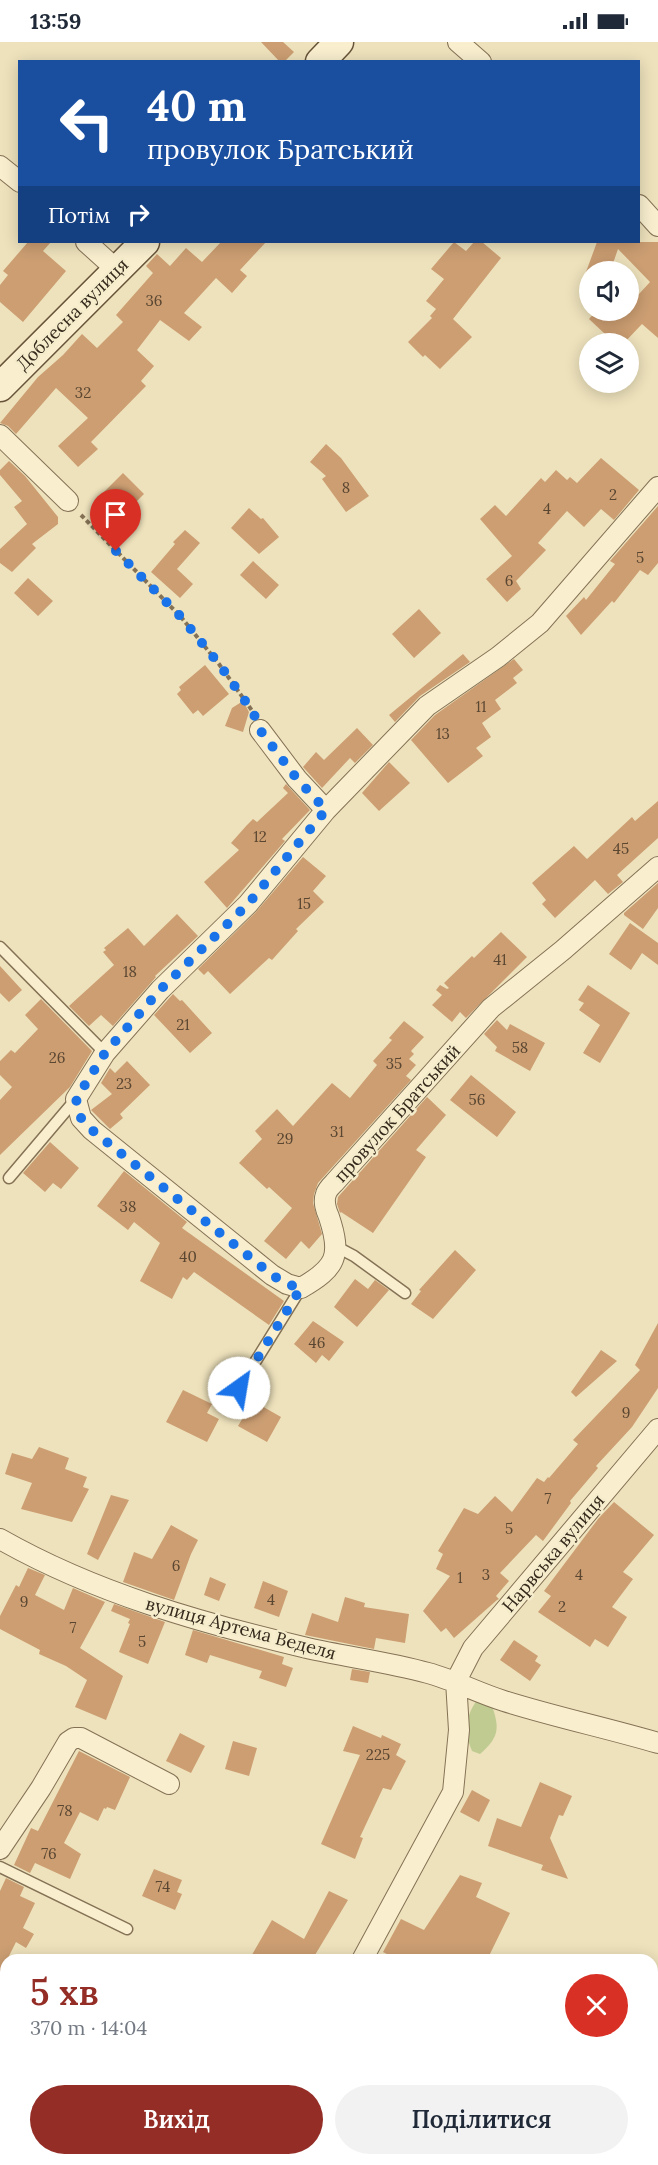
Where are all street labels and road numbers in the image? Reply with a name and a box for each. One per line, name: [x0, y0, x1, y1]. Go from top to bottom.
street label: Доблесна вулиця: [11, 253, 133, 375]
street label: провулок Братський: [329, 1039, 465, 1187]
street label: Нарвська вулиця: [497, 1489, 609, 1617]
street label: вулиця Артема Веделя: [143, 1592, 339, 1664]

